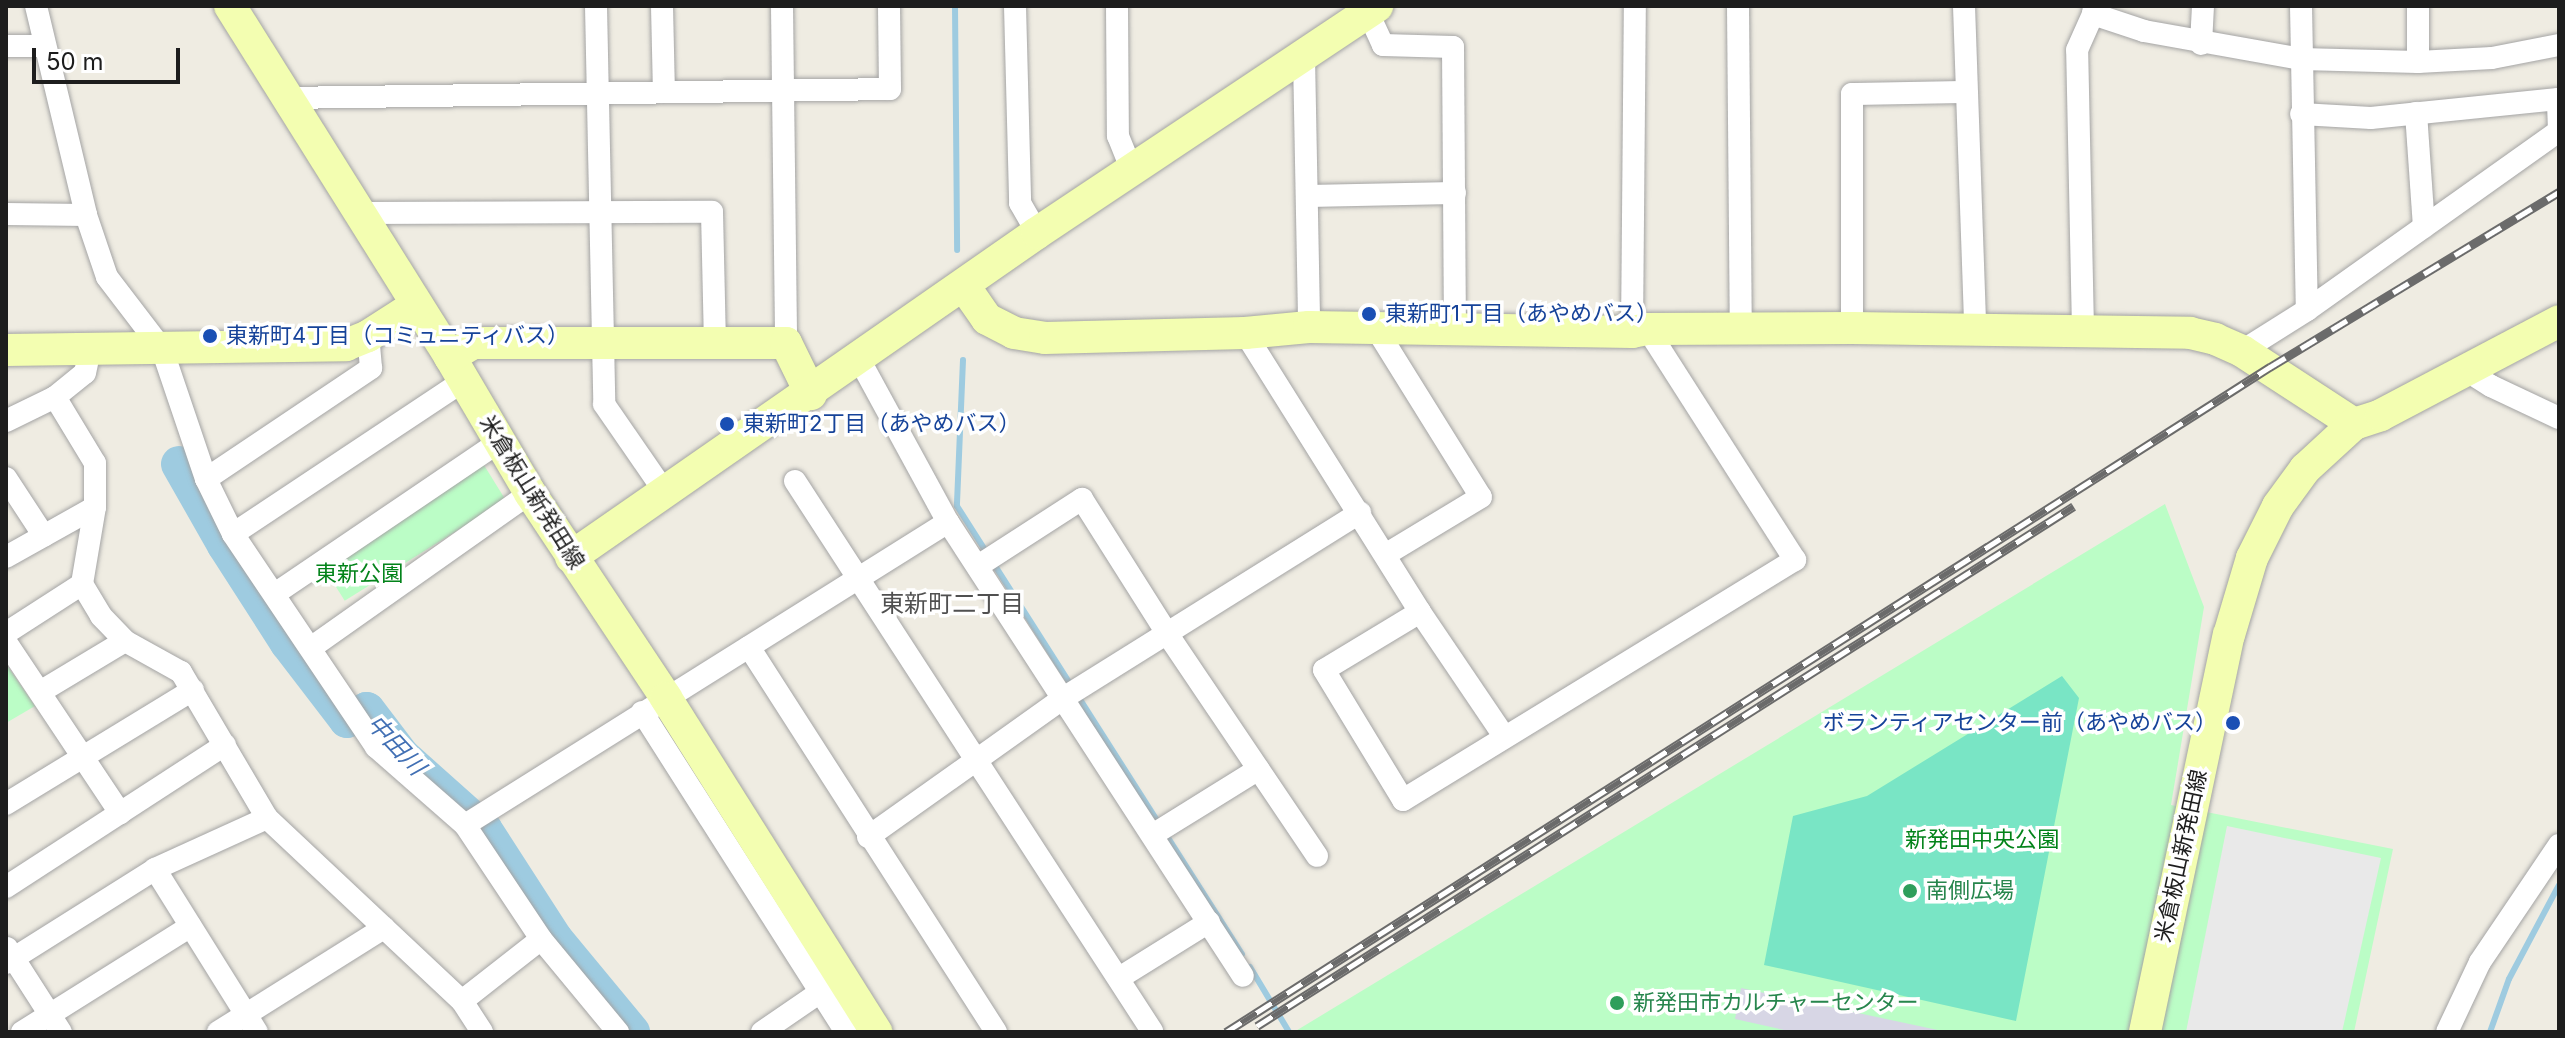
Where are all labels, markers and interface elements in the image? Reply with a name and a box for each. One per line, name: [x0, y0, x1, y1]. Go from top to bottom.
scale bar: [36, 32, 184, 82]
text: 50 m: [46, 47, 104, 76]
place label: 東新町1丁目（あやめバス）: [1385, 301, 1658, 327]
marker: 東新町1丁目（あやめバス）: [1360, 305, 1378, 323]
place label: 東新町4丁目（コミュニティバス）: [226, 323, 570, 349]
marker: 東新町4丁目（コミュニティバス）: [201, 327, 219, 345]
street label: 米倉板山新発田線: [474, 410, 590, 574]
place label: 東新町2丁目（あやめバス）: [743, 411, 1020, 437]
marker: 東新町2丁目（あやめバス）: [718, 415, 736, 433]
park label: 東新公園: [315, 561, 403, 587]
district label: 東新町二丁目: [880, 590, 1024, 618]
water label: 中田川: [361, 709, 431, 781]
place label: ボランティアセンター前（あやめバス）: [1821, 710, 2217, 736]
marker: ボランティアセンター前（あやめバス）: [2224, 714, 2242, 732]
street label: 米倉板山新発田線: [2150, 767, 2212, 945]
park label: 新発田中央公園: [1905, 827, 2059, 853]
place label: 南側広場: [1926, 878, 2014, 904]
marker: 南側広場: [1901, 882, 1919, 900]
place label: 新発田市カルチャーセンター: [1633, 990, 1919, 1016]
marker: 新発田市カルチャーセンター: [1608, 994, 1626, 1012]

